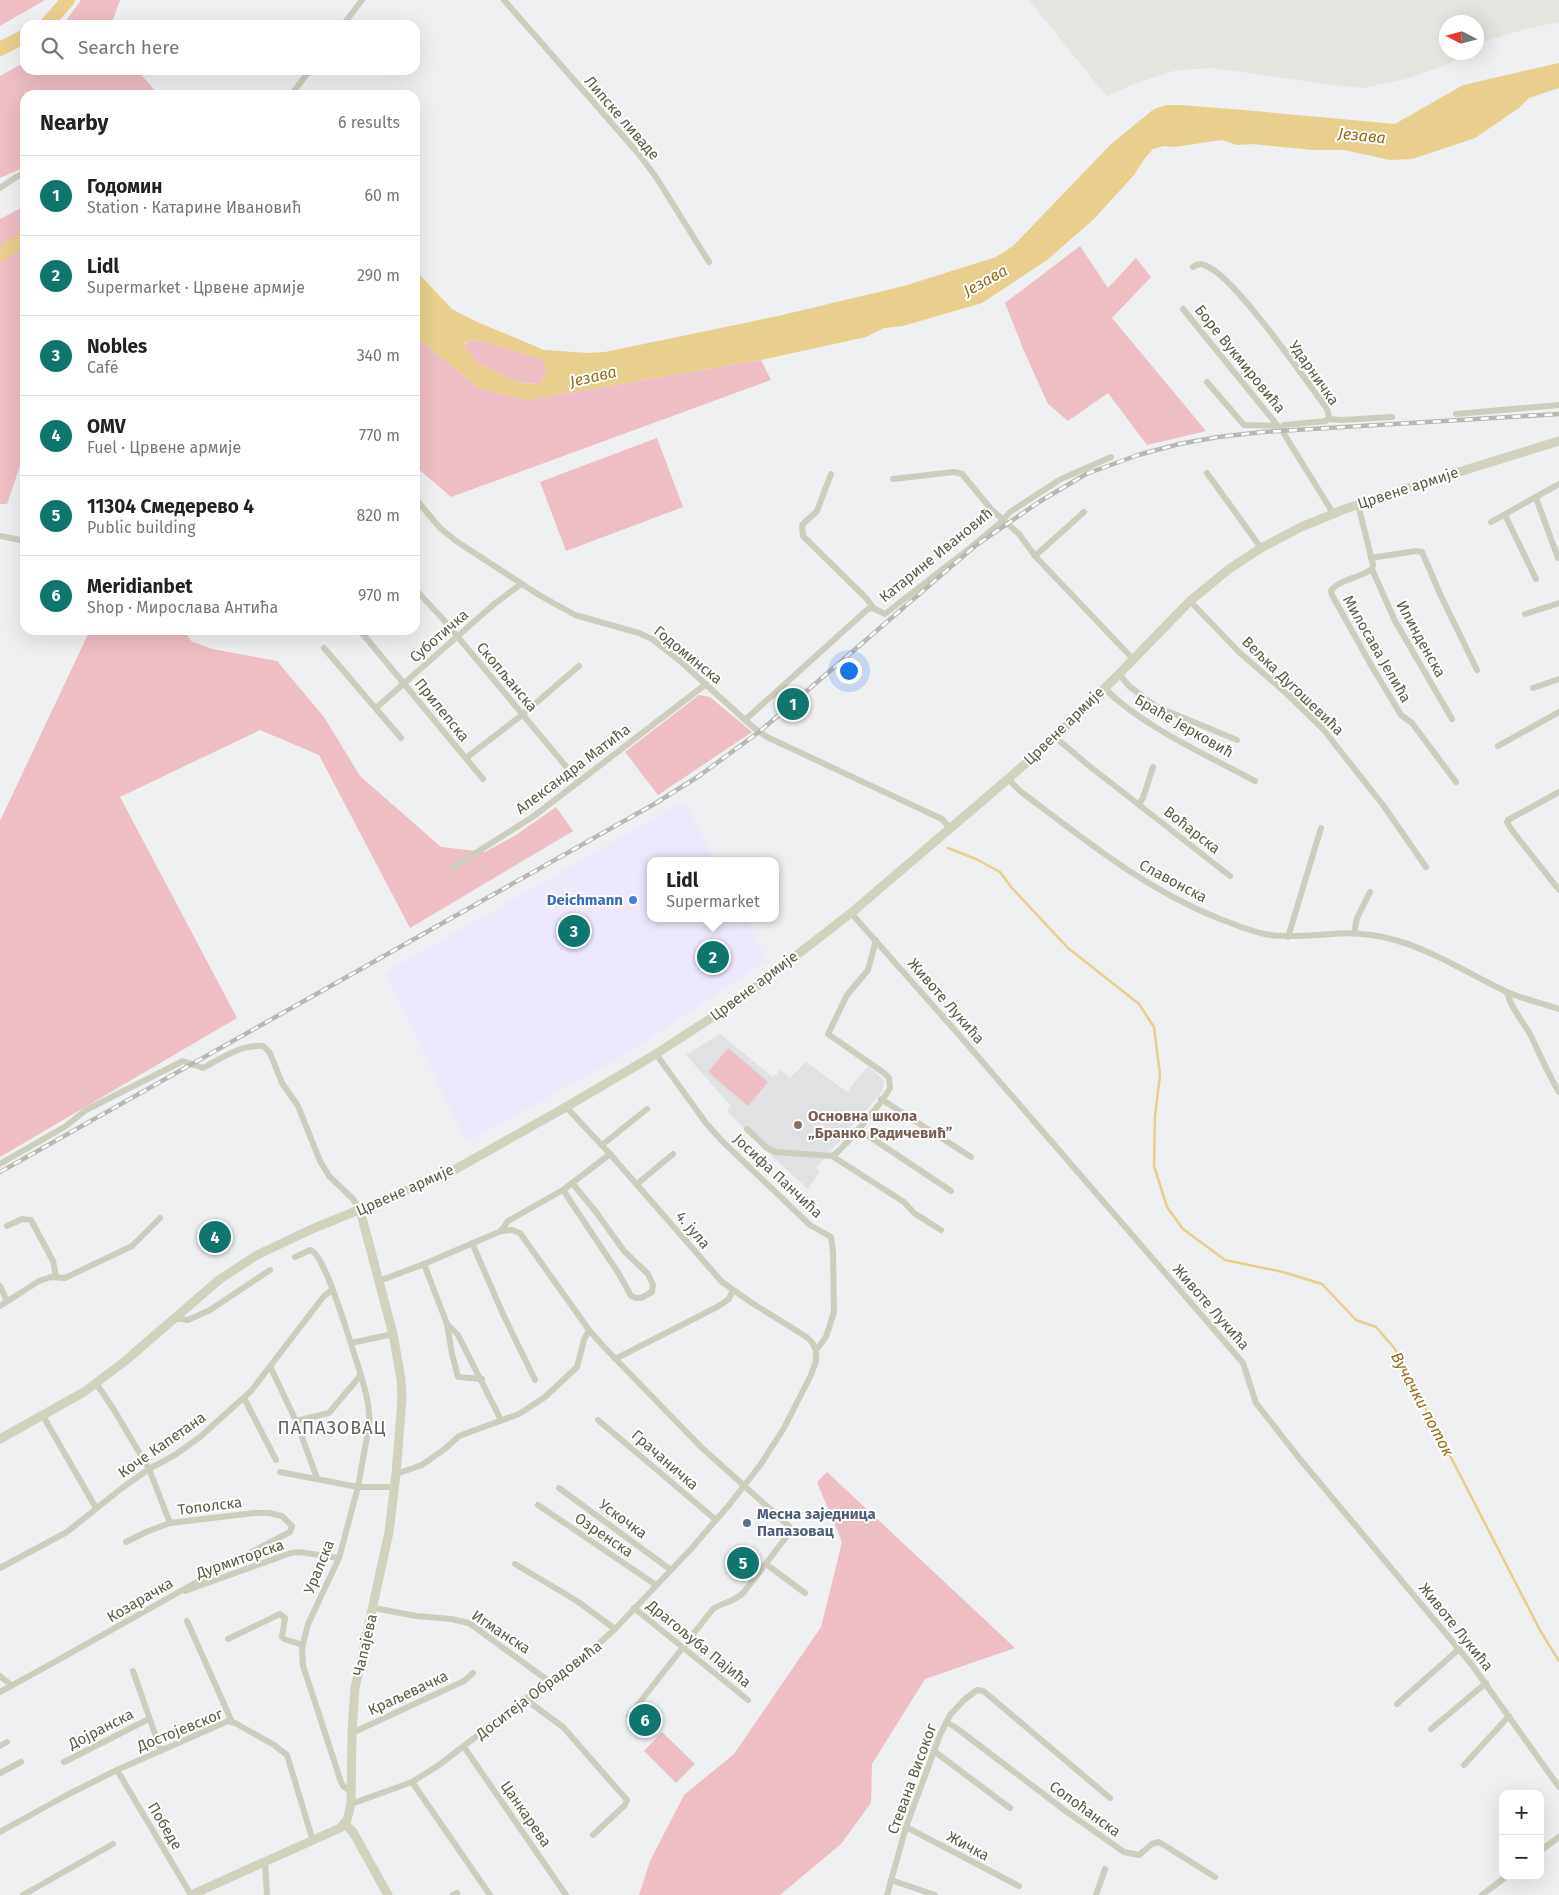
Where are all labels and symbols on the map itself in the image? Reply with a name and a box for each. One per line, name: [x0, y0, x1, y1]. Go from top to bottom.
north arrow: [1439, 15, 1484, 60]
street label: Липске ливаде: [581, 72, 663, 164]
water label: Језава: [1336, 123, 1387, 147]
water label: Језава: [959, 261, 1011, 301]
street label: Боре Вукмировића: [1191, 301, 1289, 417]
street label: Ударничка: [1285, 337, 1343, 409]
water label: Језава: [567, 362, 618, 391]
street label: Црвене армије: [1355, 463, 1461, 513]
street label: Катарине Ивановић: [876, 504, 996, 606]
street label: Милосава Јелића: [1339, 592, 1415, 706]
street label: Илинденска: [1393, 597, 1449, 681]
street label: Суботичка: [406, 606, 472, 666]
street label: Годоминска: [650, 622, 726, 688]
street label: Вељка Дугошевића: [1238, 633, 1348, 739]
street label: Скопљанска: [473, 639, 541, 715]
your location: [836, 658, 862, 684]
street label: Прилепска: [411, 675, 473, 745]
street label: Црвене армије: [1020, 683, 1108, 769]
pin: 1: [777, 685, 809, 723]
street label: Браће Јерковић: [1131, 690, 1237, 762]
street label: Александра Матића: [512, 720, 634, 818]
street label: Воћарска: [1160, 802, 1224, 858]
street label: Славонска: [1136, 856, 1210, 906]
place label: Deichmann: [547, 891, 623, 909]
marker: Deichmann: [627, 894, 639, 906]
pin: 3: [558, 912, 590, 950]
pin: 2: [697, 938, 729, 976]
street label: Црвене армије: [707, 947, 801, 1025]
street label: Животе Лукића: [904, 954, 988, 1048]
place label: Основна школа „Бранко Радичевић”: [808, 1107, 953, 1142]
marker: Основна школа „Бранко Радичевић”: [792, 1119, 804, 1131]
street label: Јосифа Панчића: [730, 1130, 826, 1222]
street label: Црвене армије: [353, 1160, 457, 1220]
street label: 4. јула: [672, 1207, 714, 1253]
pin: 4: [199, 1218, 231, 1256]
street label: Животе Лукића: [1169, 1260, 1253, 1354]
water label: Вучачки поток: [1387, 1349, 1458, 1460]
street label: Коче Капетана: [115, 1408, 209, 1482]
district label: ПАПАЗОВАЦ: [278, 1417, 386, 1439]
street label: Грачаничка: [628, 1426, 702, 1494]
street label: Тополска: [177, 1493, 243, 1519]
street label: Ускочка: [595, 1496, 651, 1542]
place label: Месна заједница Папазовац: [757, 1505, 876, 1540]
street label: Озренска: [571, 1509, 637, 1561]
marker: Месна заједница Папазовац: [741, 1517, 753, 1529]
street label: Дурмиторска: [193, 1536, 286, 1583]
street label: Уралска: [300, 1537, 338, 1597]
pin: 5: [727, 1544, 759, 1582]
street label: Козарачка: [104, 1574, 176, 1626]
street label: Животе Лукића: [1415, 1579, 1497, 1675]
street label: Драгољуба Пајића: [642, 1596, 755, 1692]
street label: Игманска: [468, 1606, 534, 1658]
street label: Чапајева: [349, 1612, 381, 1678]
street label: Доситеја Обрадовића: [472, 1637, 605, 1744]
street label: Краљевачка: [365, 1667, 451, 1719]
pin: 6: [629, 1701, 661, 1739]
street label: Достојевског: [133, 1704, 226, 1756]
street label: Дојранска: [64, 1705, 137, 1754]
street label: Стевана Високог: [884, 1721, 941, 1837]
street label: Сопоћанска: [1046, 1777, 1124, 1841]
street label: Цанкарева: [497, 1778, 555, 1850]
street label: Победе: [144, 1799, 186, 1853]
street label: Жичка: [944, 1827, 992, 1865]

